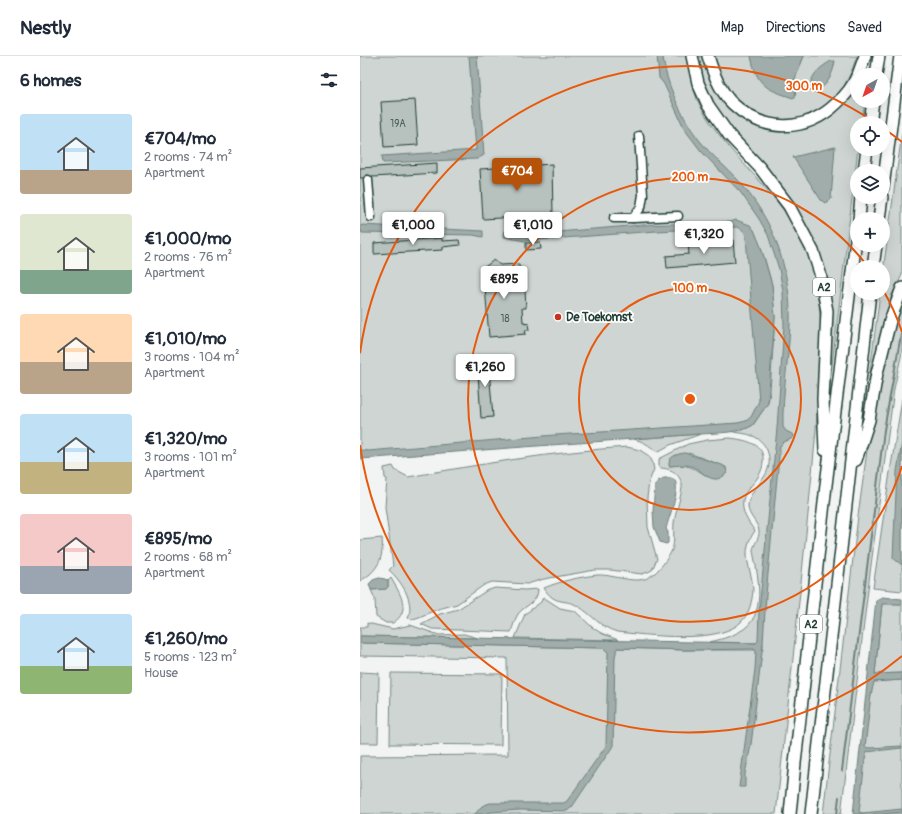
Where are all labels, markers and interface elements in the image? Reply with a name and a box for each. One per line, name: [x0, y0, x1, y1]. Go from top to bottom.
text: Nestly: [20, 16, 71, 40]
text: Map: [721, 19, 744, 36]
text: Directions: [766, 19, 825, 36]
text: Saved: [847, 19, 882, 36]
north arrow: [850, 68, 890, 108]
map controls: [850, 68, 890, 300]
icon: filters: [318, 69, 340, 91]
text: 6 homes: [20, 70, 81, 91]
text: 300 m: [786, 79, 823, 94]
button: locate: [850, 116, 890, 156]
house number: 19A: [390, 118, 406, 130]
text: €704/mo: [144, 128, 216, 149]
icon: home: [52, 130, 100, 178]
text: 2 rooms · 74 m²: [144, 149, 232, 165]
pin: €704: [493, 158, 541, 192]
text: €704: [501, 163, 533, 179]
button: layers: [850, 164, 890, 204]
text: Apartment: [144, 165, 205, 181]
text: 200 m: [672, 170, 709, 185]
pin: €1,000: [380, 212, 446, 246]
pin: €1,010: [500, 212, 566, 246]
button: +: [850, 212, 890, 252]
text: €1,000: [391, 217, 435, 233]
text: €1,010: [513, 217, 553, 233]
pin: €1,320: [671, 221, 737, 255]
text: €1,320: [684, 226, 724, 242]
text: €1,000/mo: [144, 228, 231, 249]
icon: home: [52, 230, 100, 278]
text: 2 rooms · 76 m²: [144, 249, 232, 265]
button: −: [850, 260, 890, 300]
text: Apartment: [144, 265, 205, 281]
pin: €895: [480, 266, 528, 300]
text: €895: [490, 271, 518, 287]
road number: A2: [813, 278, 835, 296]
text: 100 m: [673, 281, 708, 296]
place label: De Toekomst: [566, 310, 633, 325]
marker: De Toekomst: [553, 312, 563, 322]
house number: 18: [501, 313, 509, 325]
text: €1,010/mo: [144, 328, 226, 349]
icon: home: [52, 330, 100, 378]
text: 3 rooms · 104 m²: [144, 349, 239, 365]
pin: €1,260: [452, 354, 518, 388]
text: €1,260: [465, 359, 505, 375]
text: Apartment: [144, 365, 205, 381]
centre of rings: [683, 392, 697, 406]
text: €1,320/mo: [144, 428, 227, 449]
icon: home: [52, 430, 100, 478]
text: 3 rooms · 101 m²: [144, 449, 237, 465]
text: Apartment: [144, 465, 205, 481]
text: €895/mo: [144, 528, 212, 549]
icon: home: [52, 530, 100, 578]
text: 2 rooms · 68 m²: [144, 549, 232, 565]
text: Apartment: [144, 565, 205, 581]
road number: A2: [800, 615, 822, 633]
text: €1,260/mo: [144, 628, 228, 649]
icon: home: [52, 630, 100, 678]
text: 5 rooms · 123 m²: [144, 649, 237, 665]
text: House: [144, 665, 178, 681]

